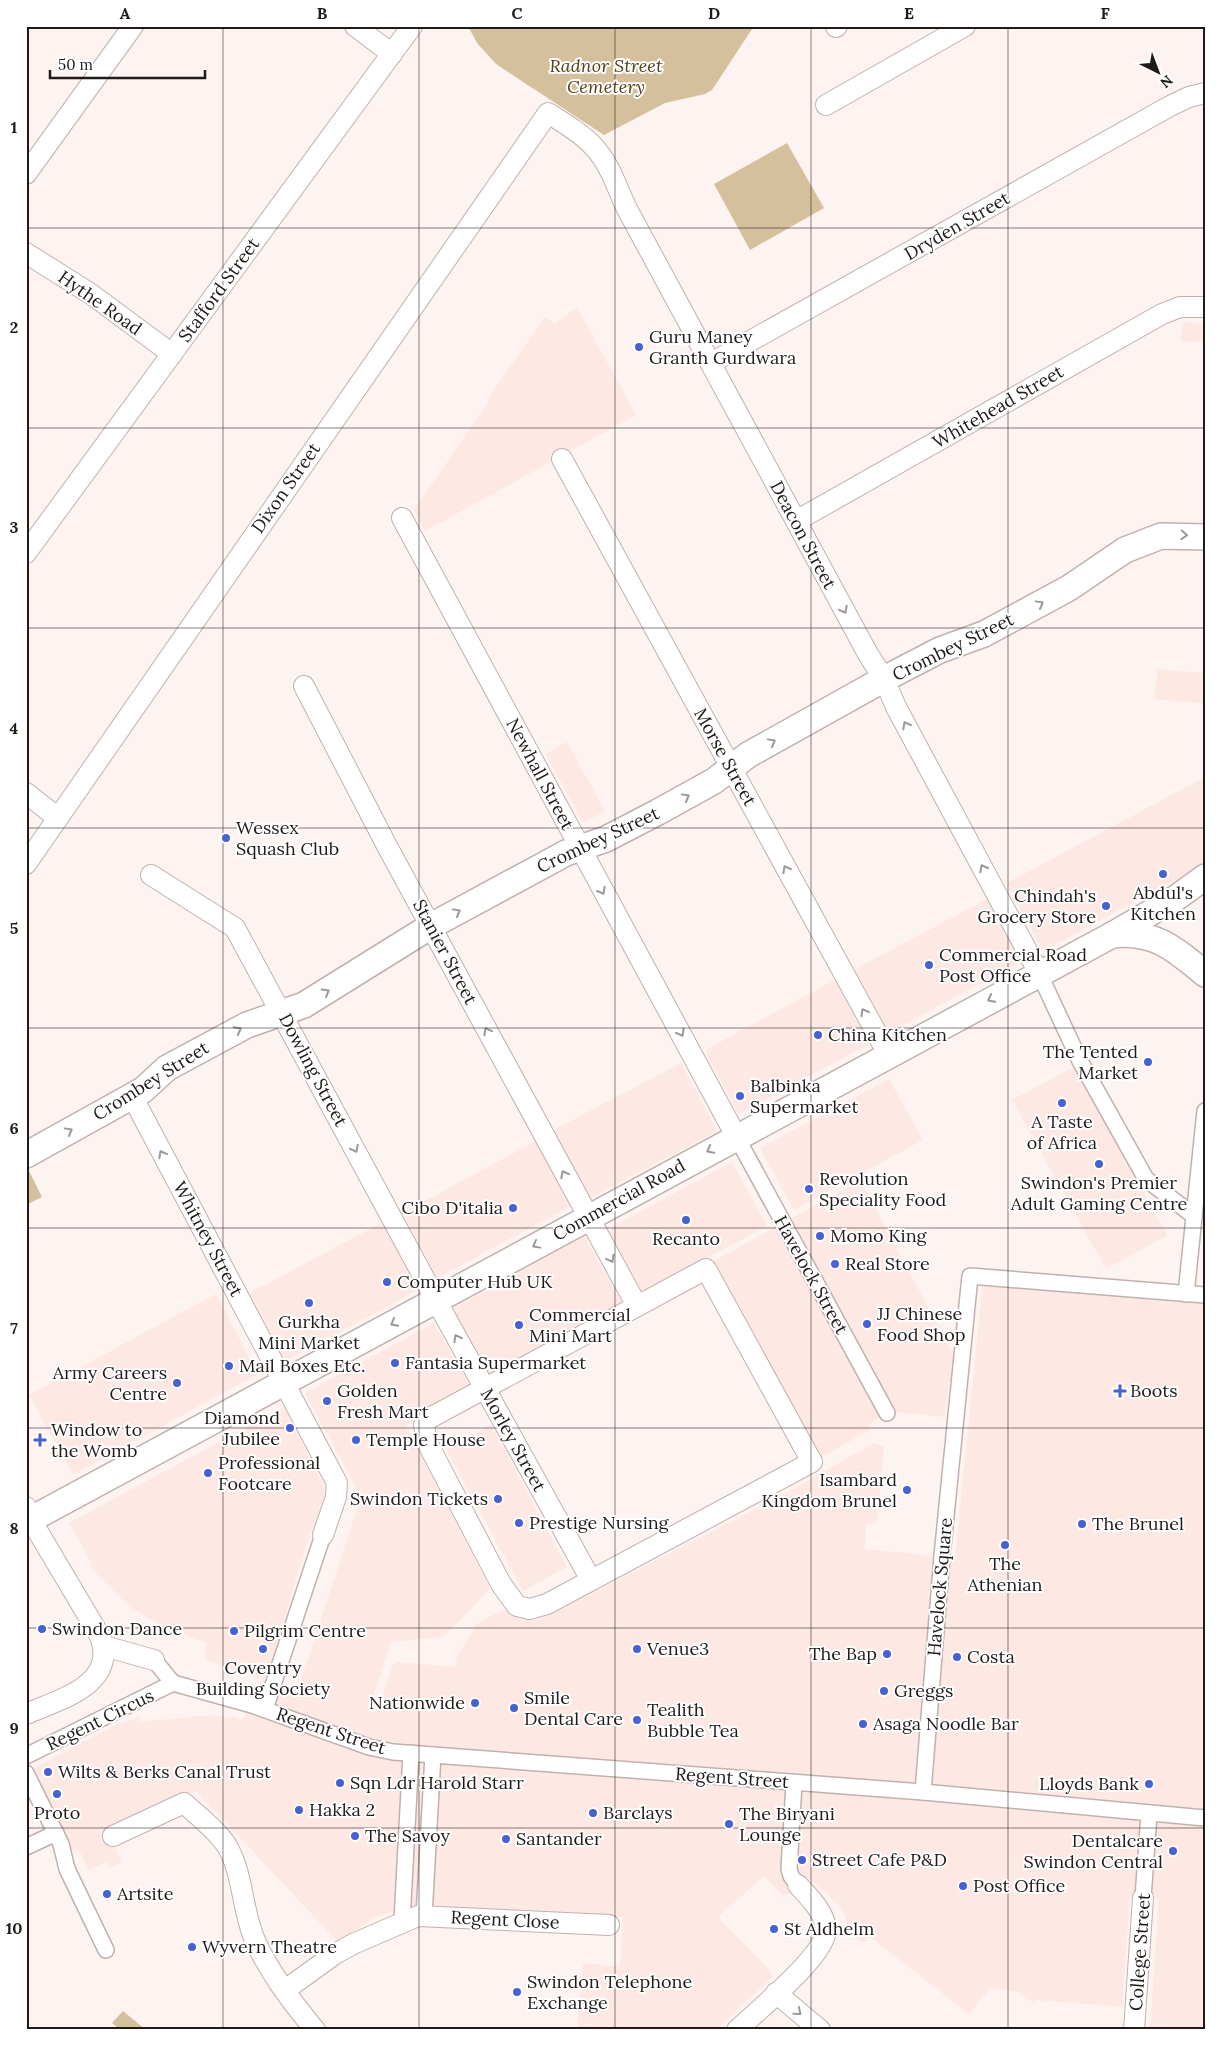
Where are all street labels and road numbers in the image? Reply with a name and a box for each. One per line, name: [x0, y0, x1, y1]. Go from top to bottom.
street label: Dryden Street: [900, 186, 1014, 265]
street label: Stafford Street: [173, 233, 264, 346]
street label: Hythe Road: [54, 265, 147, 340]
street label: Whitehead Street: [928, 360, 1067, 453]
street label: Dixon Street: [246, 438, 325, 537]
street label: Deacon Street: [765, 477, 842, 593]
street label: Crombey Street: [888, 607, 1017, 686]
street label: Morse Street: [689, 704, 762, 810]
street label: Newhall Street: [501, 714, 580, 834]
street label: Crombey Street: [533, 801, 663, 878]
street label: Stanier Street: [408, 895, 483, 1008]
street label: Dowling Street: [274, 1009, 353, 1130]
street label: Crombey Street: [89, 1036, 213, 1125]
street label: Commercial Road: [548, 1154, 689, 1246]
street label: Whitney Street: [168, 1177, 248, 1300]
street label: Havelock Street: [769, 1211, 854, 1338]
street label: Morley Street: [476, 1384, 551, 1495]
street label: Havelock Square: [922, 1516, 957, 1657]
street label: Regent Circus: [42, 1684, 157, 1756]
street label: Regent Street: [273, 1702, 389, 1759]
street label: Regent Street: [674, 1762, 790, 1793]
street label: College Street: [1124, 1892, 1155, 2012]
street label: Regent Close: [450, 1905, 560, 1934]

